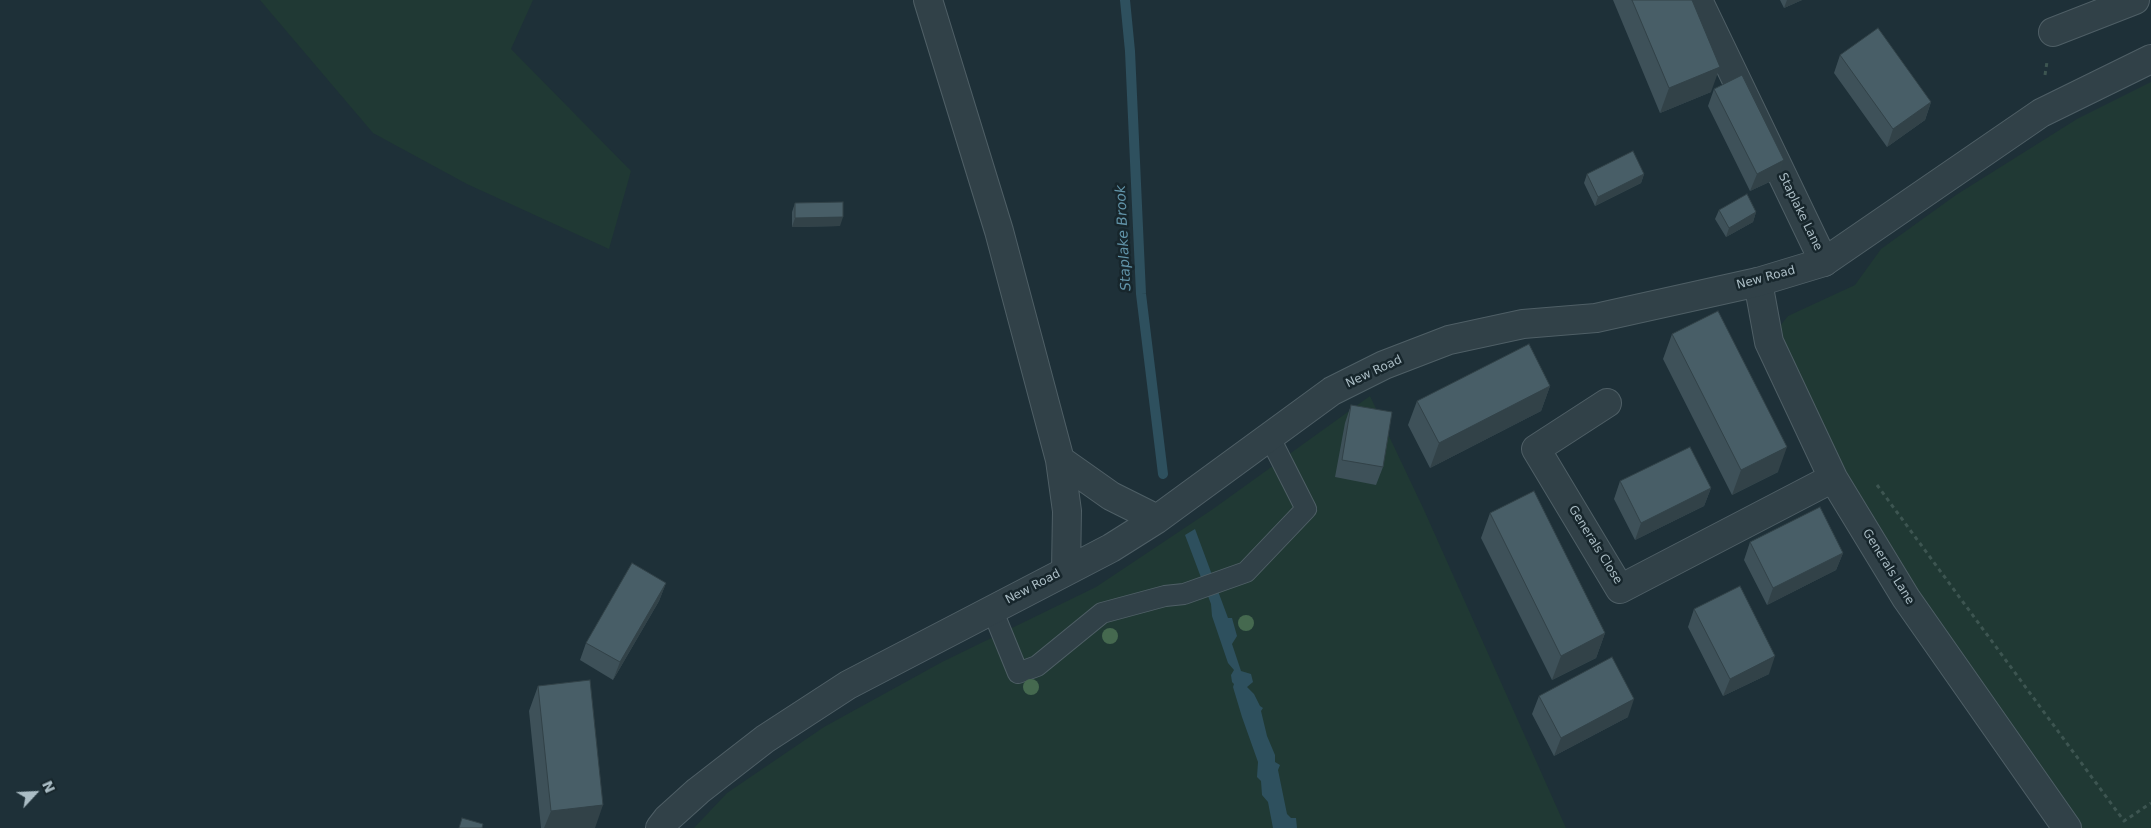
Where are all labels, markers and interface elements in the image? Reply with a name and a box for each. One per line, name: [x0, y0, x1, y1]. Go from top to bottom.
street label: Staplake Lane: [1775, 171, 1825, 253]
water label: Staplake Brook: [1113, 185, 1135, 291]
street label: New Road: [1735, 263, 1797, 293]
street label: New Road: [1344, 353, 1404, 391]
street label: Generals Close: [1565, 503, 1625, 587]
street label: Generals Lane: [1859, 527, 1917, 607]
street label: New Road: [1003, 567, 1063, 607]
north arrow: [10, 768, 60, 818]
text: N: [39, 778, 58, 795]

